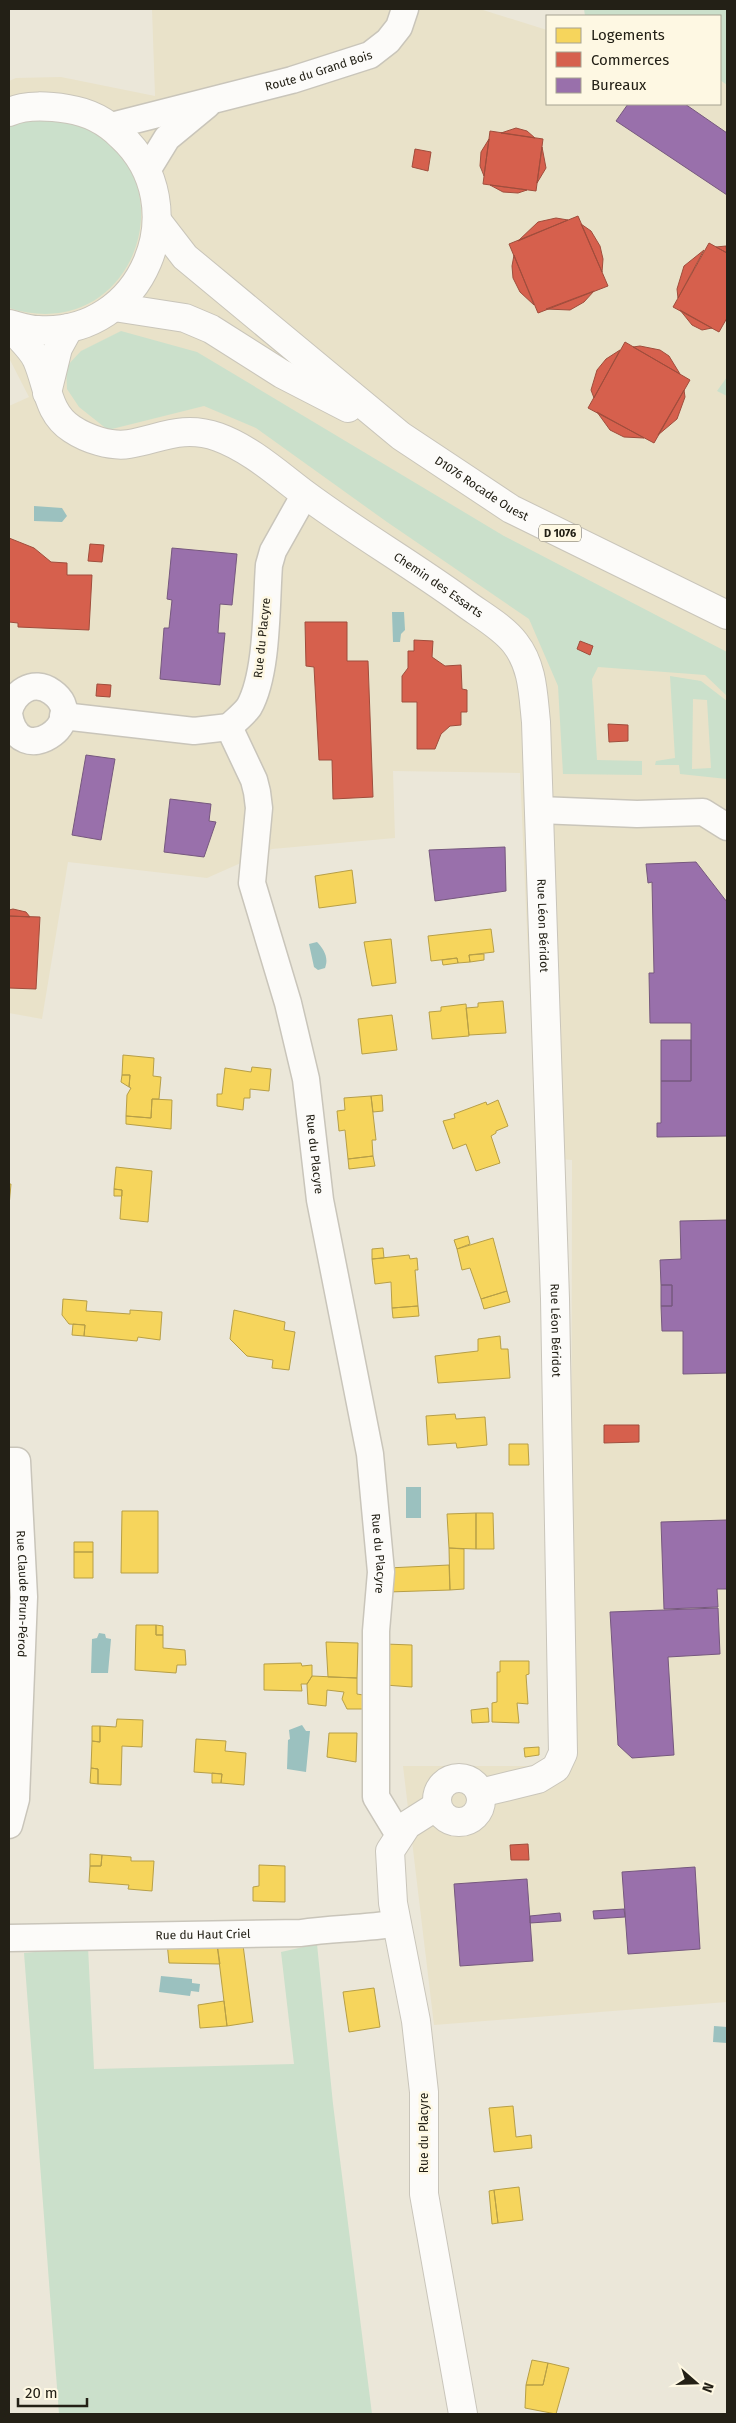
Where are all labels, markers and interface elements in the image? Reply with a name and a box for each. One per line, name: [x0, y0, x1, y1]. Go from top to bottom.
legend: [546, 15, 721, 105]
text: Logements: [591, 26, 665, 44]
street label: Route du Grand Bois: [264, 48, 374, 94]
text: Commerces: [591, 51, 669, 69]
text: Bureaux: [591, 76, 647, 94]
street label: D1076 Rocade Ouest: [432, 453, 531, 524]
road number: D 1076: [539, 524, 581, 542]
street label: Chemin des Essarts: [391, 550, 486, 621]
street label: Rue du Placyre: [251, 597, 273, 679]
street label: Rue Léon Béridot: [534, 878, 551, 973]
street label: Rue du Placyre: [303, 1113, 326, 1195]
street label: Rue Léon Béridot: [547, 1283, 563, 1378]
street label: Rue du Placyre: [369, 1513, 388, 1594]
street label: Rue Claude Brun-Pérod: [14, 1530, 31, 1658]
street label: Rue du Haut Criel: [155, 1927, 251, 1942]
street label: Rue du Placyre: [417, 2093, 431, 2173]
north arrow: [671, 2358, 721, 2408]
scale bar: [18, 2376, 86, 2408]
text: N: [698, 2380, 717, 2395]
text: 20 m: [25, 2384, 58, 2402]

